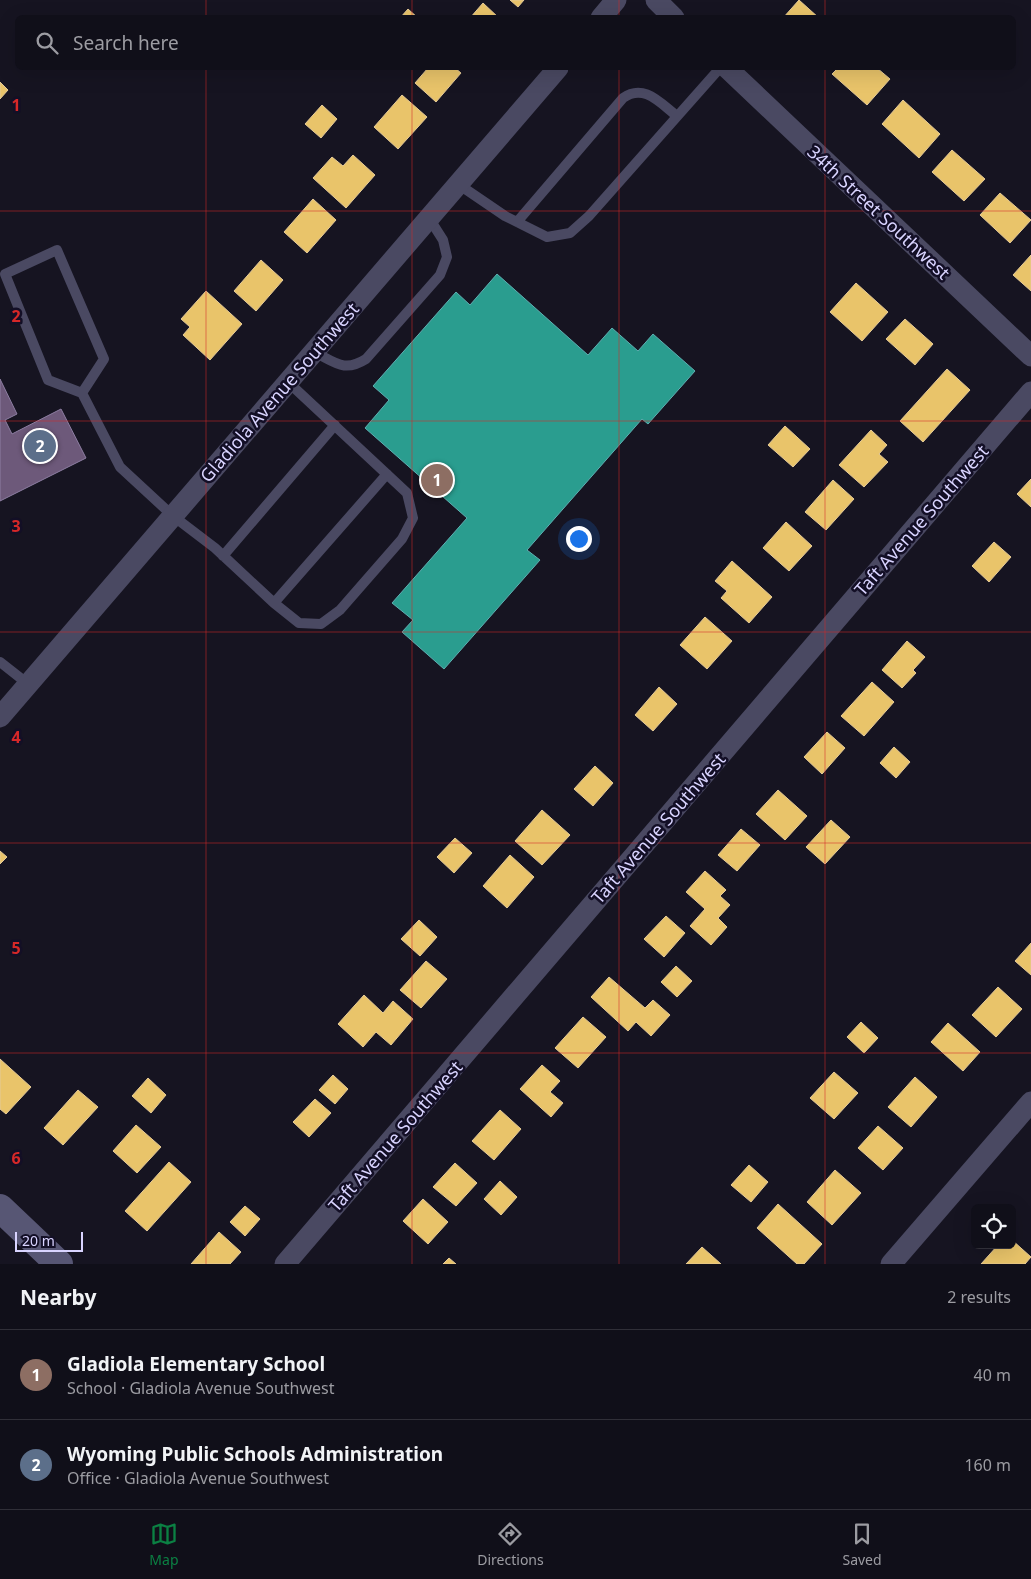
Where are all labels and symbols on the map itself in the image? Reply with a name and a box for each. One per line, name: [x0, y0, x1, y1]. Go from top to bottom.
text: 1: [11, 94, 21, 116]
street label: 34th Street Southwest: [803, 140, 956, 285]
street label: Gladiola Avenue Southwest: [194, 297, 364, 487]
text: 2: [11, 305, 21, 327]
pin: 2: [24, 427, 56, 465]
street label: Taft Avenue Southwest: [849, 439, 994, 601]
pin: 1: [421, 461, 453, 499]
text: 3: [11, 515, 21, 537]
your location: [566, 526, 592, 552]
text: 4: [11, 726, 21, 748]
street label: Taft Avenue Southwest: [586, 747, 731, 909]
text: 5: [11, 937, 21, 959]
street label: Taft Avenue Southwest: [323, 1055, 468, 1217]
text: 6: [11, 1147, 21, 1169]
scale bar: [15, 1229, 82, 1252]

